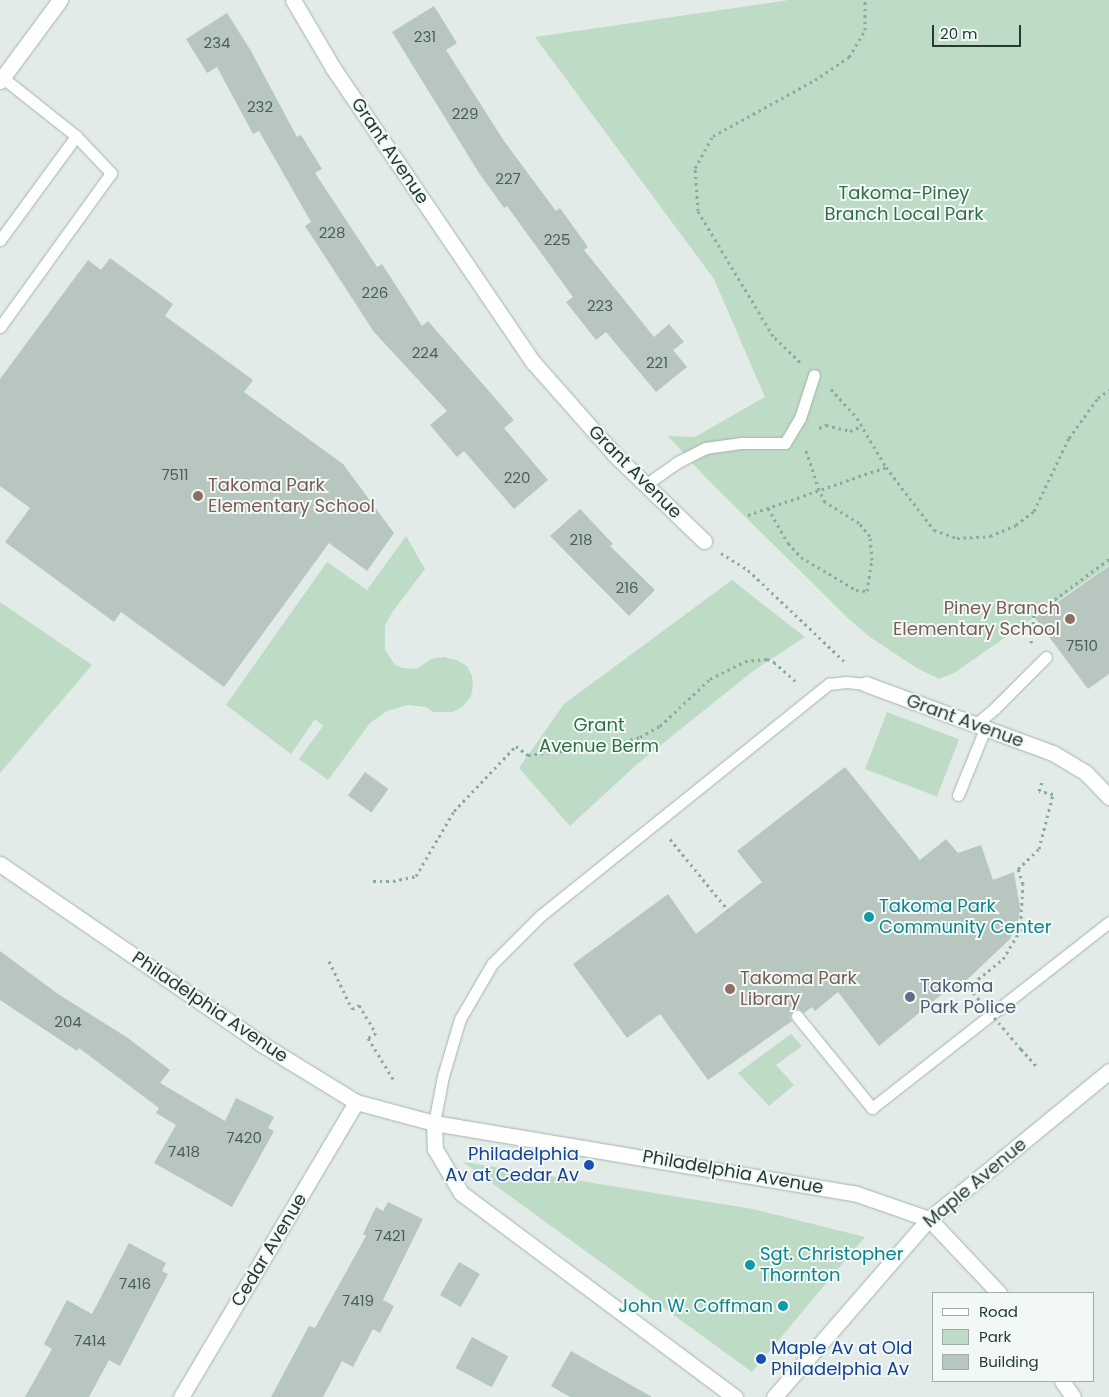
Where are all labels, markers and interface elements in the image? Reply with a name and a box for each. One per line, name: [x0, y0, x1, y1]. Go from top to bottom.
scale bar: [934, 15, 1023, 47]
text: 20 m: [940, 23, 978, 44]
house number: 231: [414, 28, 436, 46]
house number: 234: [204, 34, 230, 52]
street label: Grant Avenue: [347, 94, 433, 208]
house number: 232: [247, 98, 273, 116]
house number: 229: [452, 105, 478, 123]
house number: 227: [495, 170, 521, 188]
park label: Takoma-Piney Branch Local Park: [825, 183, 983, 225]
house number: 228: [319, 224, 345, 242]
house number: 225: [544, 231, 570, 249]
house number: 226: [362, 284, 388, 302]
house number: 223: [587, 297, 613, 315]
house number: 224: [412, 344, 438, 362]
house number: 221: [646, 354, 668, 372]
street label: Grant Avenue: [584, 421, 686, 523]
house number: 7511: [161, 466, 189, 484]
house number: 220: [504, 469, 530, 487]
place label: Takoma Park Elementary School: [208, 475, 375, 518]
marker: Takoma Park Elementary School: [192, 490, 204, 502]
house number: 218: [570, 531, 592, 549]
house number: 216: [616, 579, 638, 597]
place label: Piney Branch Elementary School: [893, 598, 1060, 640]
marker: Piney Branch Elementary School: [1064, 613, 1076, 625]
house number: 7510: [1066, 637, 1098, 655]
street label: Grant Avenue: [903, 690, 1027, 752]
park label: Grant Avenue Berm: [539, 715, 659, 758]
place label: Takoma Park Community Center: [879, 896, 1051, 939]
marker: Takoma Park Community Center: [863, 911, 875, 923]
street label: Philadelphia Avenue: [128, 947, 292, 1067]
place label: Takoma Park Library: [740, 968, 857, 1011]
place label: Takoma Park Police: [920, 976, 1016, 1019]
marker: Takoma Park Library: [724, 983, 736, 995]
marker: Takoma Park Police: [904, 991, 916, 1003]
house number: 204: [54, 1013, 82, 1031]
house number: 7420: [226, 1129, 262, 1147]
street label: Maple Avenue: [919, 1134, 1031, 1232]
house number: 7418: [168, 1143, 200, 1161]
place label: Philadelphia Av at Cedar Av: [445, 1144, 579, 1186]
street label: Philadelphia Avenue: [641, 1145, 825, 1199]
marker: Philadelphia Av at Cedar Av: [583, 1159, 595, 1171]
street label: Cedar Avenue: [227, 1189, 311, 1311]
house number: 7421: [374, 1227, 406, 1245]
place label: Sgt. Christopher Thornton: [760, 1244, 903, 1286]
marker: Sgt. Christopher Thornton: [744, 1259, 756, 1271]
house number: 7416: [119, 1275, 151, 1293]
house number: 7419: [342, 1292, 374, 1310]
legend: [932, 1292, 1094, 1382]
place label: John W. Coffman: [618, 1295, 773, 1317]
marker: John W. Coffman: [777, 1300, 789, 1312]
text: Road: [979, 1301, 1018, 1322]
text: Park: [979, 1326, 1011, 1347]
house number: 7414: [74, 1332, 106, 1350]
place label: Maple Av at Old Philadelphia Av: [771, 1338, 913, 1380]
text: Building: [979, 1351, 1039, 1372]
marker: Maple Av at Old Philadelphia Av: [755, 1353, 767, 1365]

